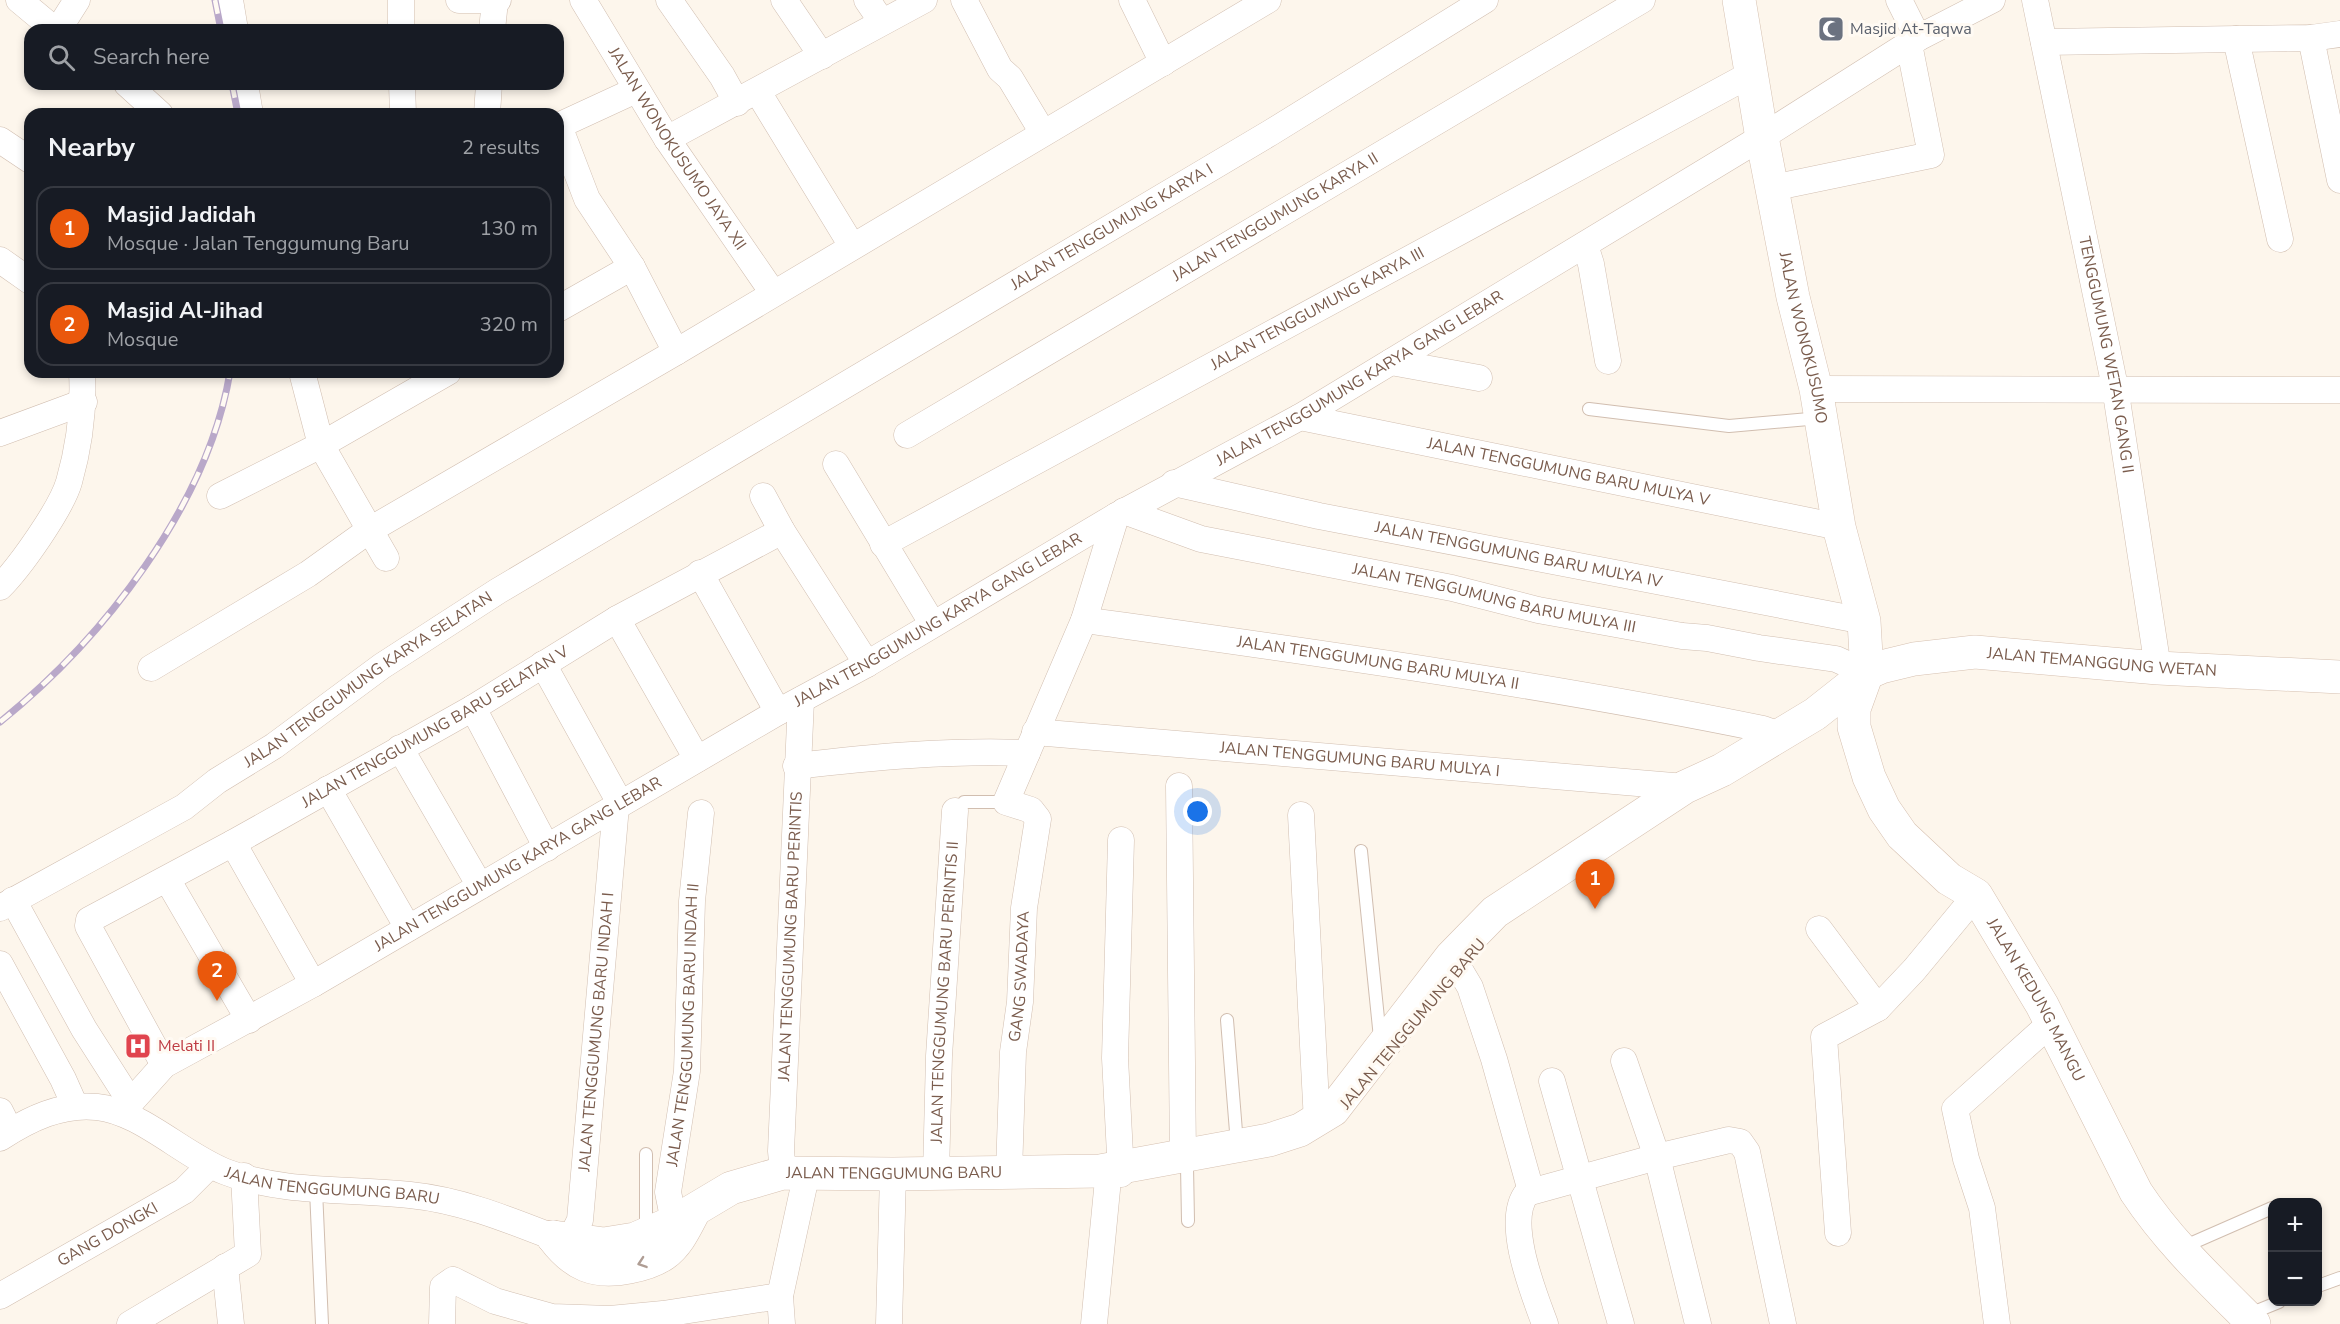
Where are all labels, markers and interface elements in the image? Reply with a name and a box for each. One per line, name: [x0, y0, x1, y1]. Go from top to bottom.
mosque icon: Masjid At-Taqwa: [1816, 14, 1846, 44]
place label: Masjid At-Taqwa: [1850, 18, 1972, 40]
search box: [24, 24, 564, 90]
icon: search: [45, 41, 78, 74]
text: Search here: [93, 42, 210, 72]
street label: JALAN WONOKUSUMO JAYA XII: [602, 42, 751, 255]
text: Nearby: [48, 130, 135, 165]
text: 2 results: [462, 134, 540, 161]
street label: JALAN TENGGUMUNG KARYA II: [1167, 147, 1382, 287]
street label: JALAN TENGGUMUNG KARYA I: [1006, 158, 1217, 296]
text: Masjid Jadidah: [107, 200, 256, 230]
text: 1: [64, 215, 76, 242]
text: 130 m: [480, 215, 538, 242]
text: Mosque · Jalan Tenggumung Baru: [107, 230, 410, 257]
street label: TENGGUMUNG WETAN GANG II: [2073, 234, 2139, 475]
street label: JALAN TENGGUMUNG KARYA III: [1206, 242, 1428, 376]
street label: JALAN WONOKUSUMO: [1773, 249, 1833, 425]
street label: JALAN TENGGUMUNG KARYA GANG LEBAR: [1211, 285, 1508, 472]
text: Masjid Al-Jihad: [107, 296, 263, 326]
text: 2: [64, 311, 76, 338]
text: 320 m: [480, 311, 538, 338]
text: Mosque: [107, 326, 178, 353]
street label: JALAN TENGGUMUNG BARU MULYA V: [1424, 432, 1713, 512]
street label: JALAN TENGGUMUNG BARU MULYA IV: [1372, 516, 1665, 593]
street label: JALAN TENGGUMUNG KARYA GANG LEBAR: [789, 527, 1086, 713]
street label: JALAN TENGGUMUNG BARU MULYA III: [1350, 558, 1638, 638]
street label: JALAN TENGGUMUNG KARYA SELATAN: [239, 586, 497, 773]
street label: JALAN TENGGUMUNG BARU MULYA II: [1235, 631, 1521, 695]
street label: JALAN TENGGUMUNG BARU SELATAN V: [297, 640, 574, 814]
street label: JALAN TEMANGGUNG WETAN: [1985, 642, 2217, 682]
street label: JALAN TENGGUMUNG BARU MULYA I: [1218, 737, 1501, 782]
street label: JALAN TENGGUMUNG KARYA GANG LEBAR: [369, 771, 666, 957]
street label: JALAN TENGGUMUNG BARU PERINTIS: [773, 791, 808, 1083]
your location: [1183, 797, 1212, 826]
street label: JALAN TENGGUMUNG BARU PERINTIS II: [926, 841, 964, 1145]
pin: 1: [1576, 860, 1614, 909]
street label: JALAN TENGGUMUNG BARU INDAH II: [661, 882, 705, 1169]
street label: JALAN TENGGUMUNG BARU INDAH I: [573, 891, 619, 1173]
street label: GANG SWADAYA: [1004, 910, 1035, 1043]
street label: JALAN KEDUNG MANGU: [1981, 913, 2090, 1085]
street label: JALAN TENGGUMUNG BARU: [1334, 934, 1491, 1115]
pin: 2: [198, 952, 236, 1001]
hospital icon: Melati II: [123, 1031, 153, 1061]
place label: Melati II: [158, 1035, 215, 1057]
street label: JALAN TENGGUMUNG BARU: [221, 1161, 441, 1210]
street label: JALAN TENGGUMUNG BARU: [785, 1161, 1002, 1185]
street label: GANG DONGKI: [53, 1197, 162, 1272]
map controls: [2268, 1198, 2322, 1306]
button: +: [2268, 1198, 2322, 1252]
button: −: [2268, 1252, 2322, 1306]
one-way arrow: [637, 1256, 648, 1268]

